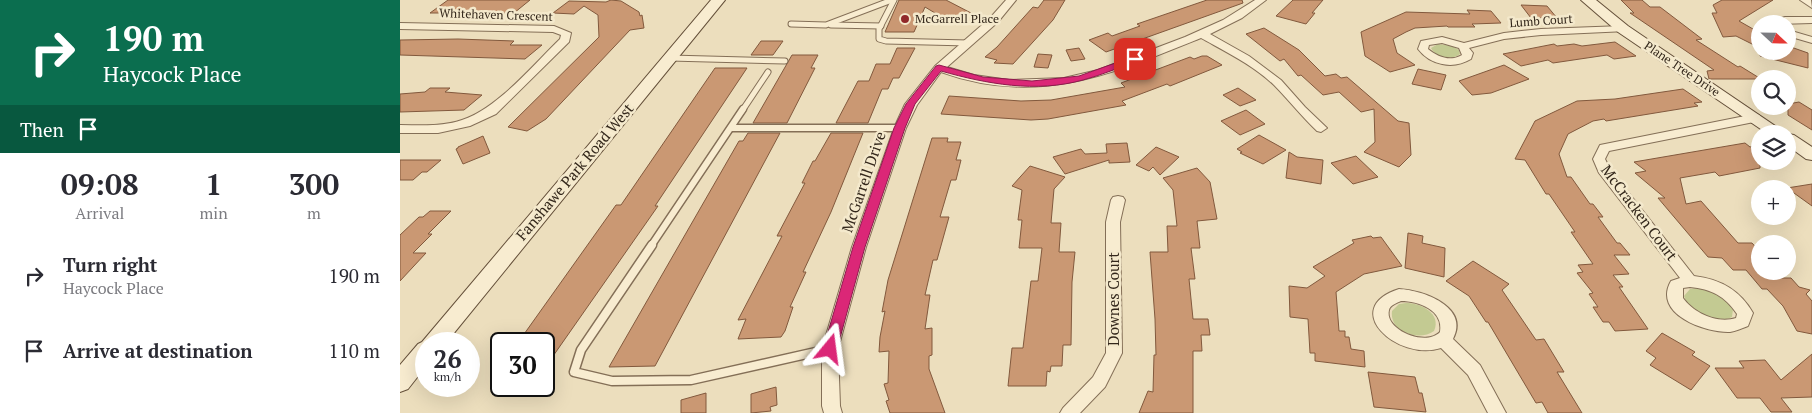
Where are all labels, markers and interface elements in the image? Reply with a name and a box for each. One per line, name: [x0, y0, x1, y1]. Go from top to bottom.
street label: Whitehaven Crescent: [439, 5, 554, 24]
place label: McGarrell Place: [915, 11, 999, 26]
street label: Lumb Court: [1509, 11, 1574, 30]
marker: McGarrell Place: [899, 13, 911, 25]
text: 190 m: [103, 15, 204, 61]
north arrow: [1751, 15, 1796, 60]
map controls: [1751, 15, 1796, 280]
icon: right: [20, 20, 85, 85]
pin: [1114, 38, 1156, 80]
street label: Plane Tree Drive: [1642, 38, 1723, 99]
icon: arrive: [1121, 45, 1149, 73]
text: Haycock Place: [103, 59, 242, 88]
button: search: [1751, 70, 1796, 115]
street label: Fanshawe Park Road West: [511, 98, 638, 244]
icon: arrive: [74, 115, 102, 143]
text: Then: [20, 117, 64, 142]
button: layers: [1751, 125, 1796, 170]
street label: McGarrell Drive: [836, 129, 890, 235]
street label: McCracken Court: [1597, 160, 1683, 265]
text: 09:08: [61, 164, 139, 204]
text: 1: [205, 164, 222, 204]
text: 300: [288, 164, 339, 204]
button: +: [1751, 180, 1796, 225]
text: Arrival: [75, 202, 124, 224]
text: min: [200, 202, 228, 224]
text: m: [307, 202, 321, 224]
button: −: [1751, 235, 1796, 280]
text: Turn right: [63, 252, 157, 277]
street label: Downes Court: [1103, 252, 1123, 346]
icon: right: [20, 262, 48, 290]
text: 190 m: [329, 263, 380, 288]
text: Haycock Place: [63, 277, 164, 299]
position arrow: [803, 322, 855, 374]
speed limit sign: 30: [490, 332, 555, 397]
icon: arrive: [20, 337, 48, 365]
text: Arrive at destination: [63, 338, 252, 363]
text: 110 m: [329, 338, 380, 363]
text: 26: [433, 342, 462, 375]
text: km/h: [434, 369, 461, 384]

